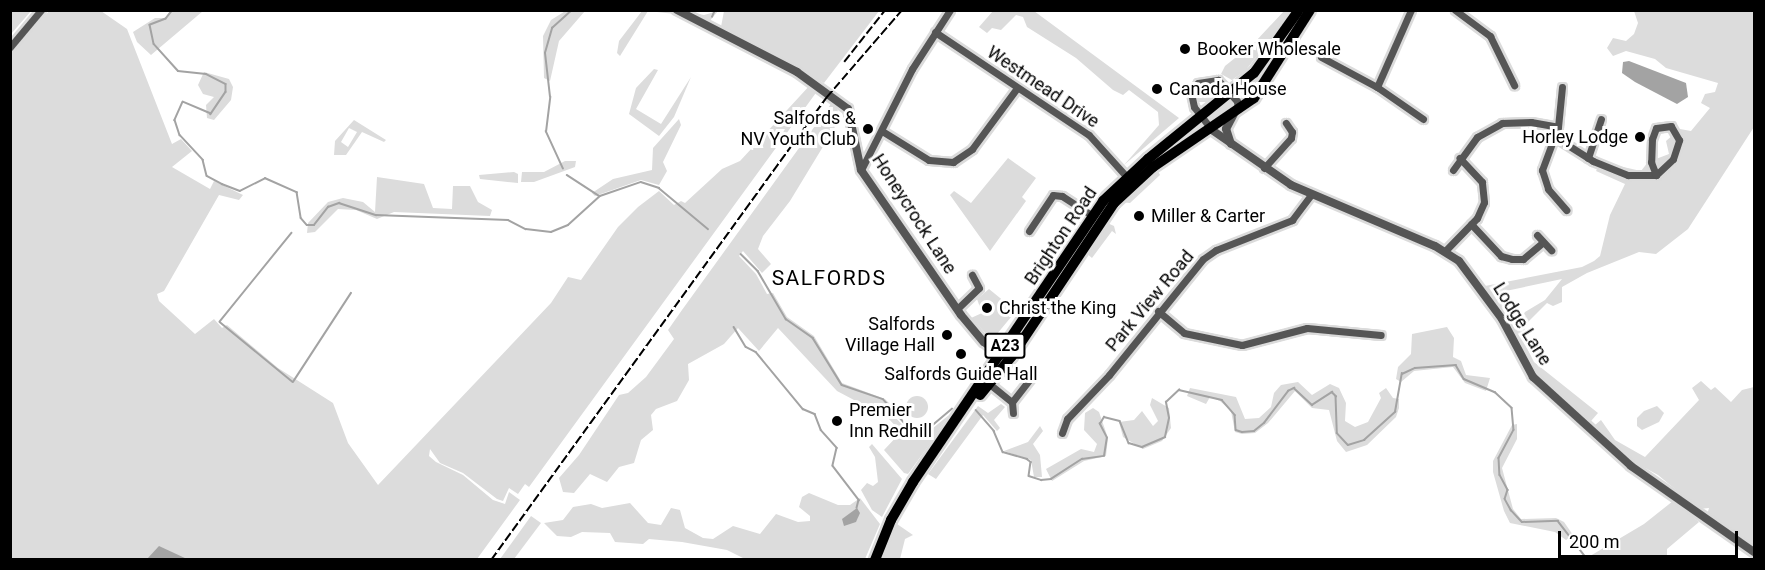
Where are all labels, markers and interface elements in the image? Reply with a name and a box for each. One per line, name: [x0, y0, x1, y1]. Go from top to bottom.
place label: Booker Wholesale: [1197, 38, 1341, 60]
street label: Westmead Drive: [983, 42, 1103, 132]
marker: Booker Wholesale: [1178, 42, 1192, 56]
place label: Canada House: [1169, 78, 1287, 100]
marker: Canada House: [1150, 82, 1164, 96]
place label: Salfords & NV Youth Club: [740, 108, 856, 150]
marker: Salfords & NV Youth Club: [861, 122, 875, 136]
place label: Horley Lodge: [1522, 126, 1628, 148]
marker: Horley Lodge: [1633, 130, 1647, 144]
street label: Honeycrock Lane: [867, 150, 961, 278]
street label: Brighton Road: [1020, 183, 1102, 289]
place label: Miller & Carter: [1151, 205, 1265, 227]
marker: Miller & Carter: [1132, 209, 1146, 223]
street label: Park View Road: [1101, 246, 1199, 356]
district label: SALFORDS: [772, 265, 886, 291]
street label: Lodge Lane: [1488, 279, 1556, 369]
place label: Christ the King: [999, 297, 1116, 319]
marker: Christ the King: [980, 301, 994, 315]
place label: Salfords Village Hall: [845, 314, 935, 356]
marker: Salfords Village Hall: [940, 328, 954, 342]
road number: A23: [984, 333, 1026, 359]
marker: Salfords Guide Hall: [954, 347, 968, 361]
place label: Salfords Guide Hall: [884, 363, 1038, 385]
place label: Premier Inn Redhill: [849, 400, 932, 442]
marker: Premier Inn Redhill: [830, 414, 844, 428]
scale bar: [1561, 519, 1741, 557]
text: 200 m: [1569, 531, 1620, 552]

